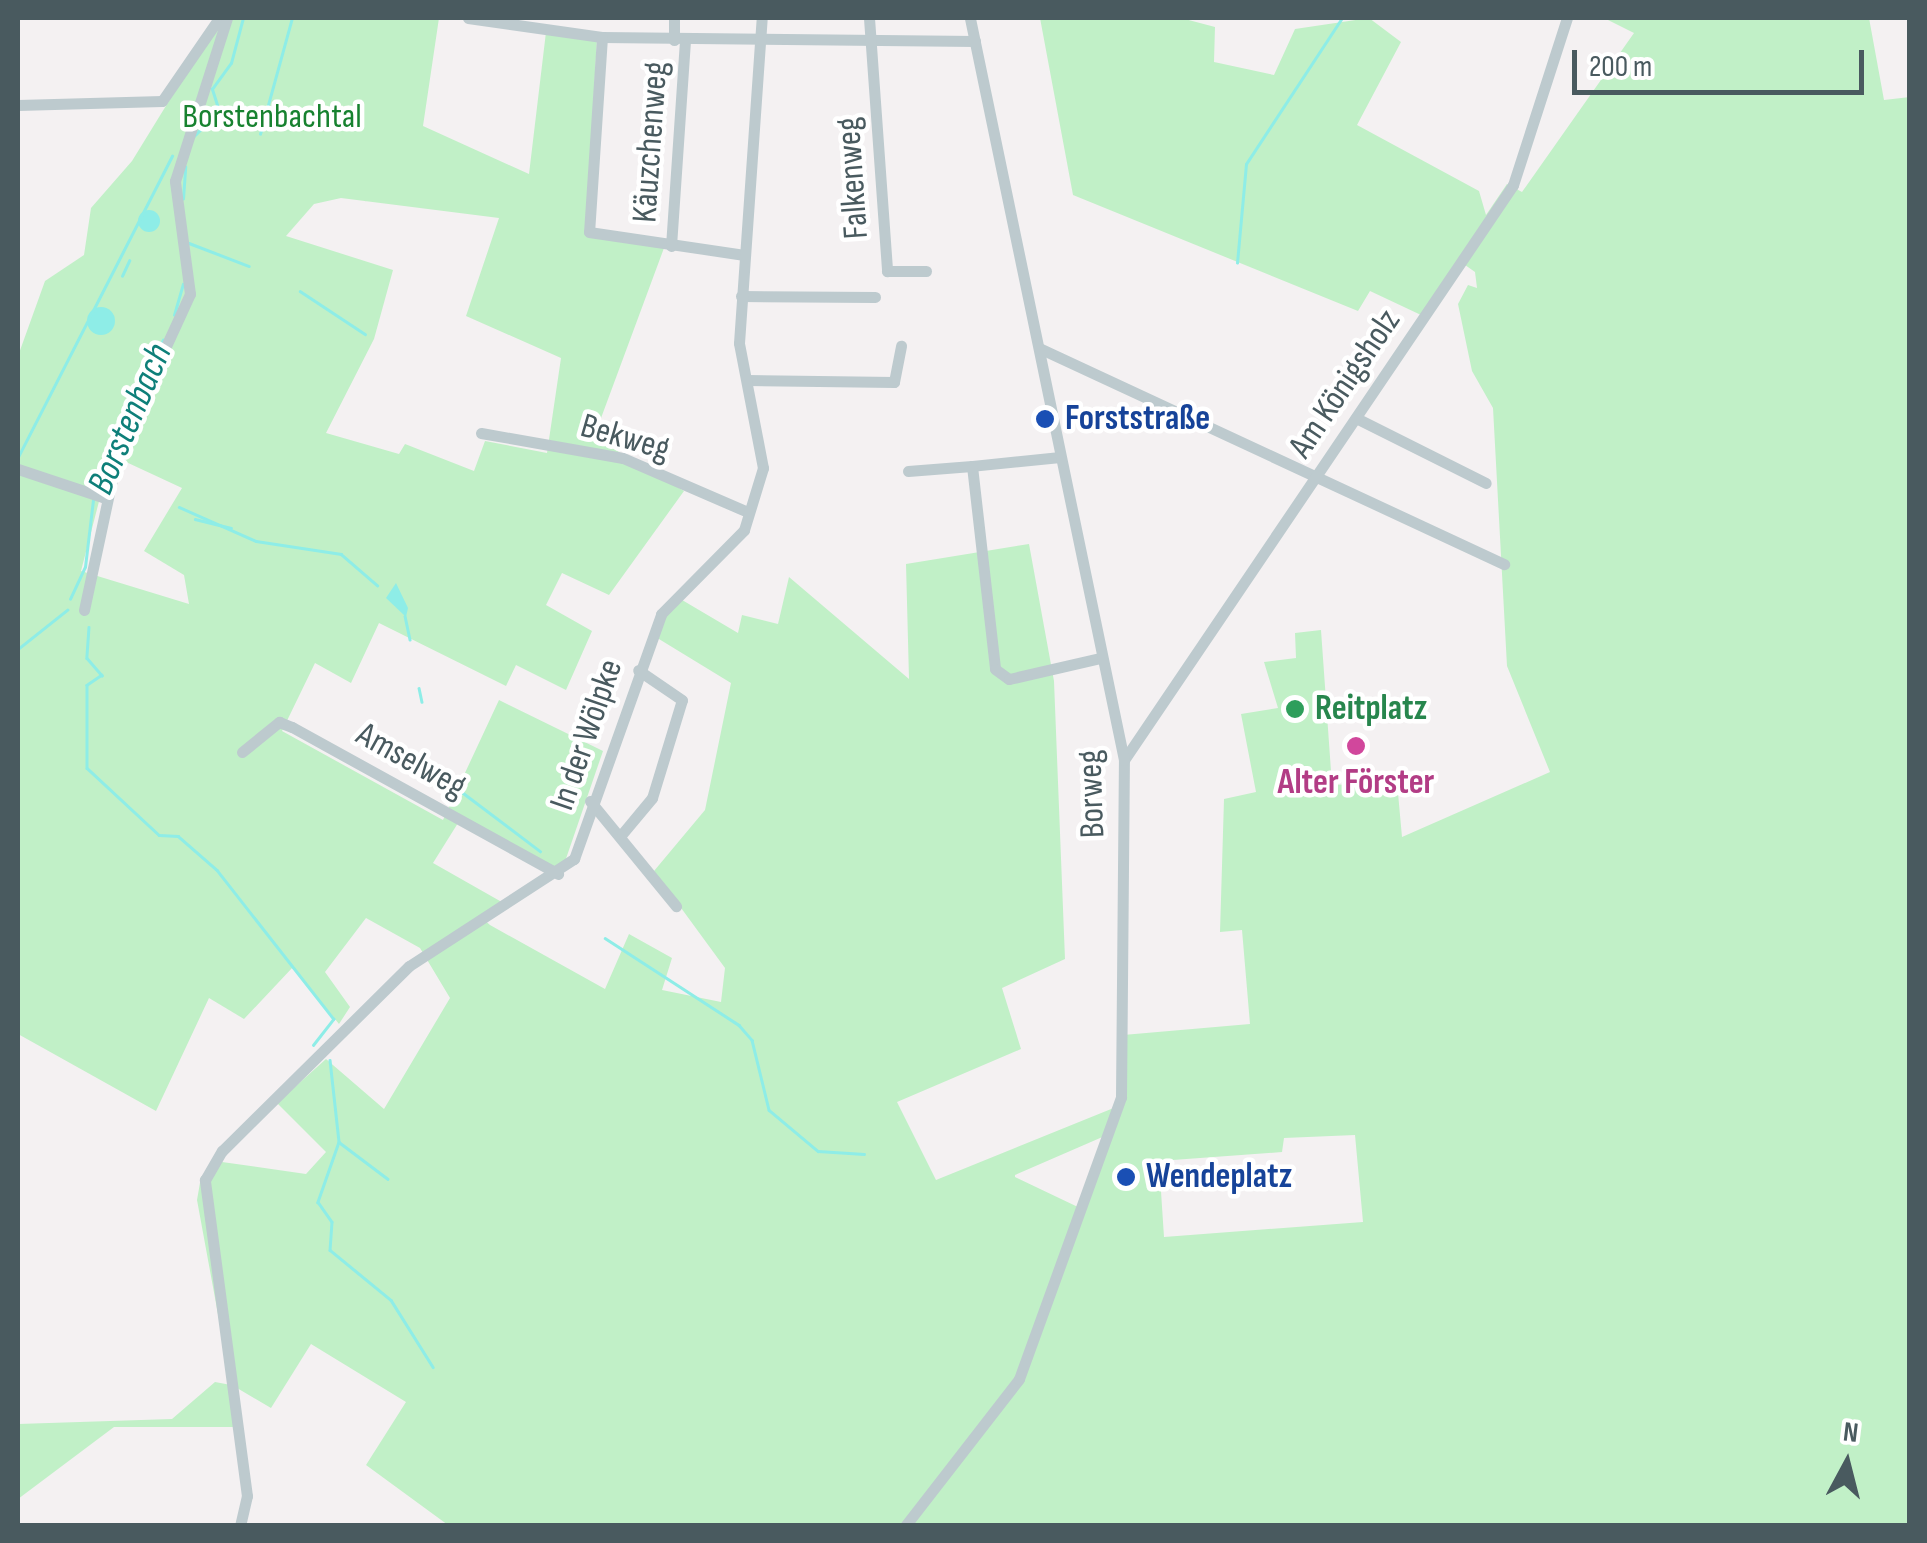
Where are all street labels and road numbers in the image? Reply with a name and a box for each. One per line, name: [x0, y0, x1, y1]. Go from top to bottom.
street label: Käuzchenweg: [624, 60, 678, 224]
street label: Falkenweg: [828, 116, 878, 240]
street label: Am Königsholz: [1280, 302, 1410, 466]
street label: Bekweg: [576, 405, 674, 471]
street label: In der Wölpke: [542, 654, 632, 816]
street label: Amselweg: [349, 714, 473, 808]
street label: Borweg: [1069, 749, 1115, 839]

